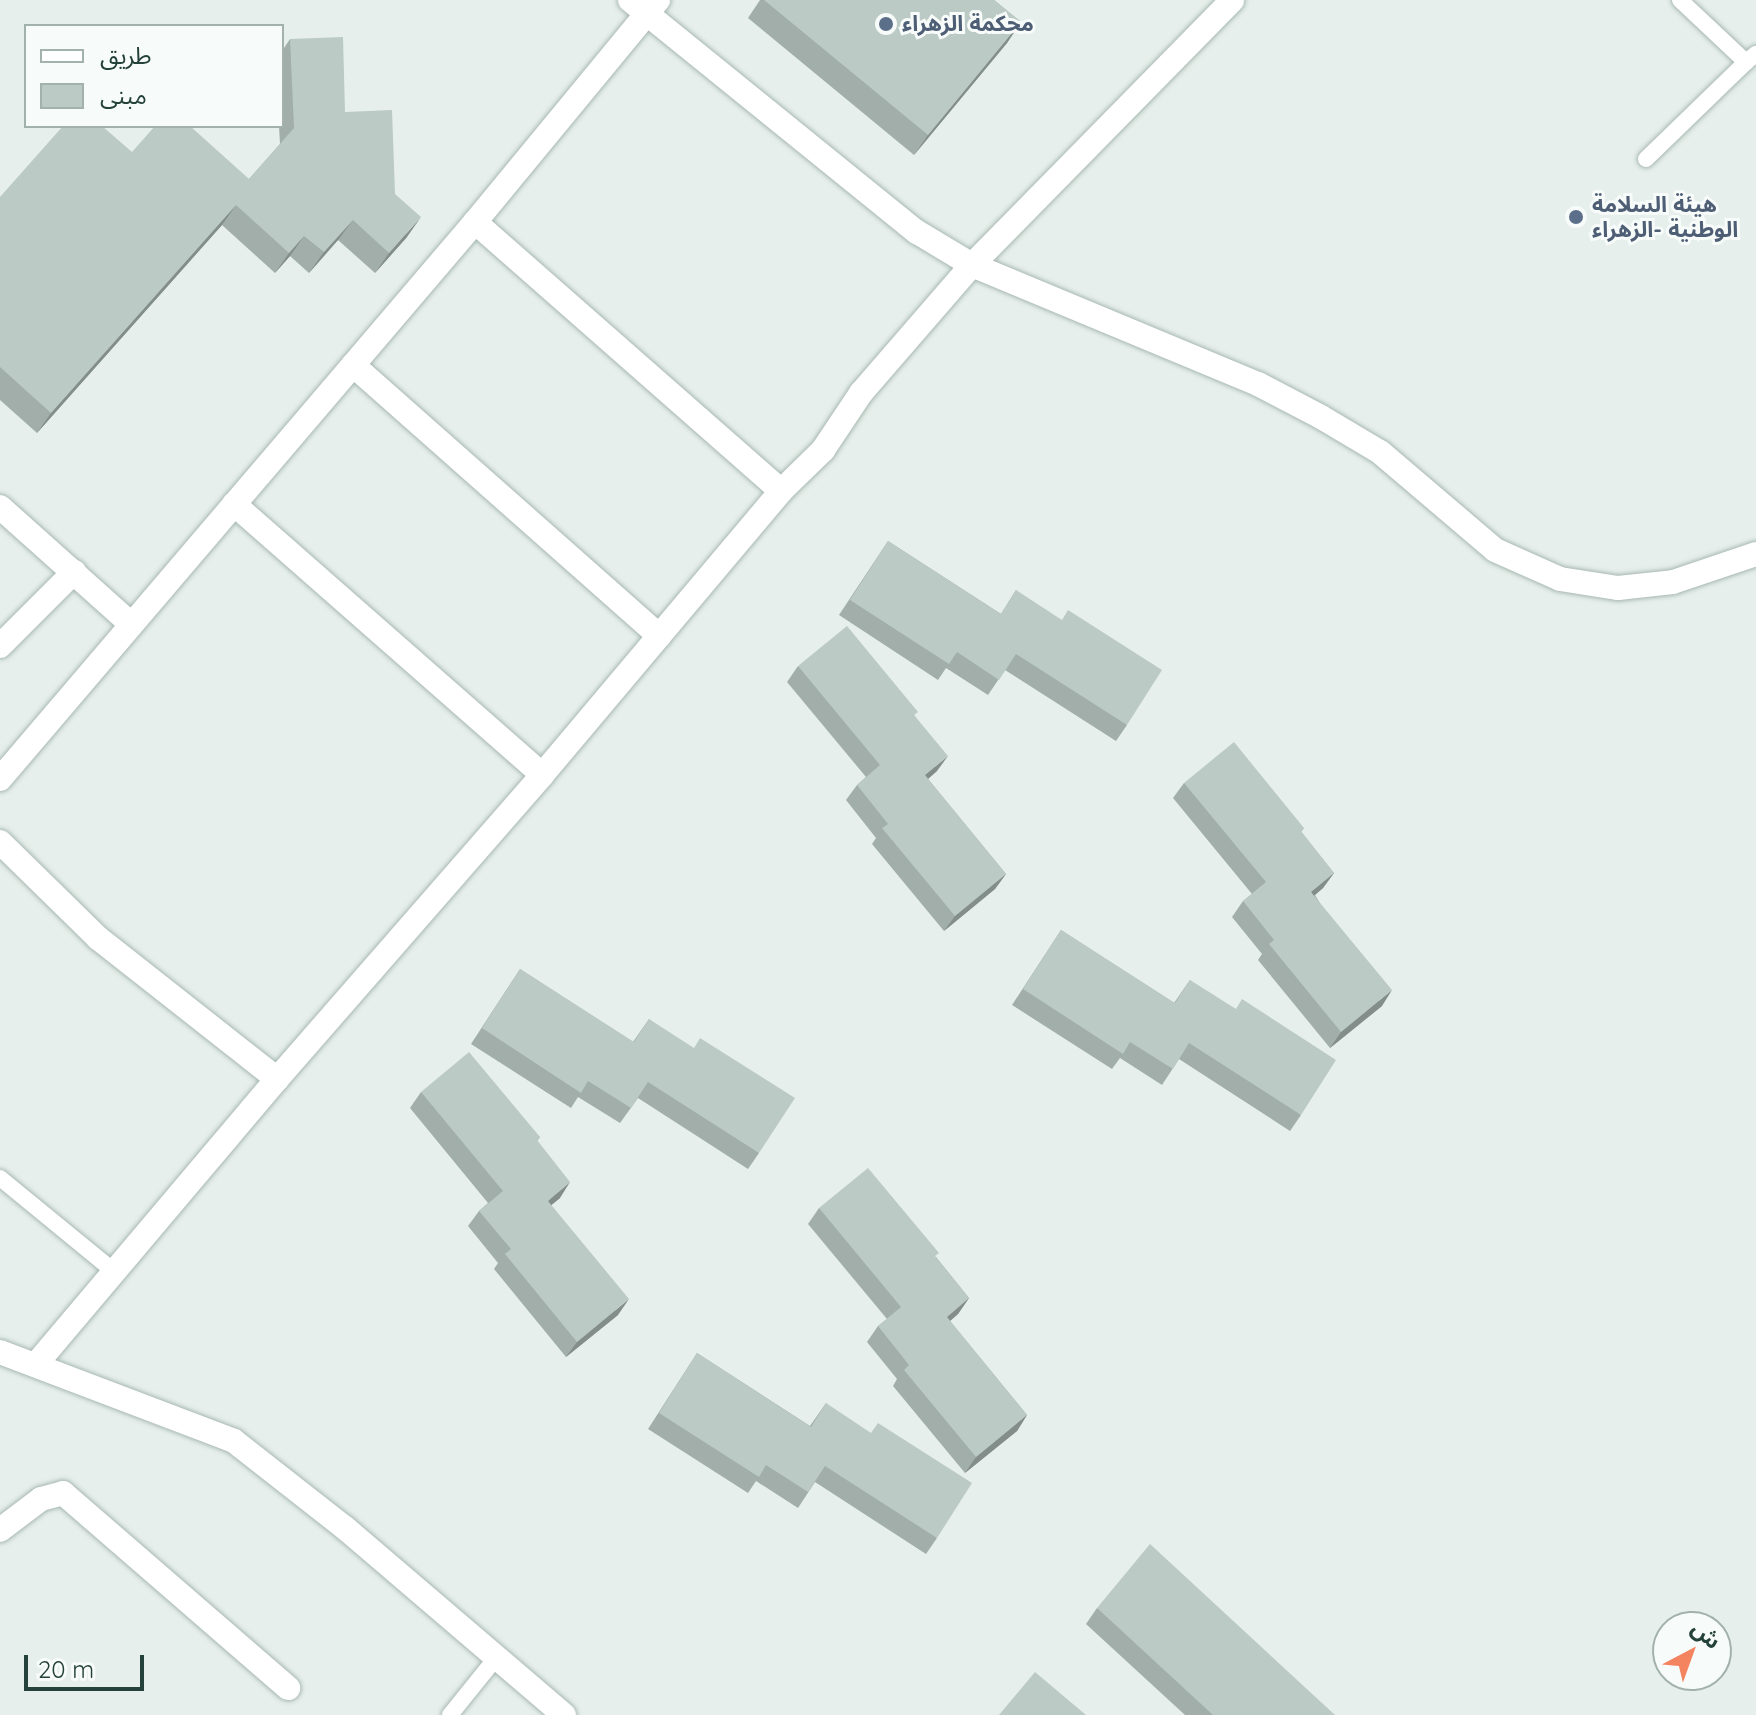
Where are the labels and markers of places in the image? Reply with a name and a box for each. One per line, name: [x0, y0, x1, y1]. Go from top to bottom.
place label: محكمة الزهراء: [902, 11, 1034, 37]
marker: محكمة الزهراء: [877, 15, 895, 33]
place label: هيئة السلامة الوطنية -الزهراء: [1592, 191, 1738, 242]
marker: هيئة السلامة الوطنية -الزهراء: [1567, 208, 1585, 226]

